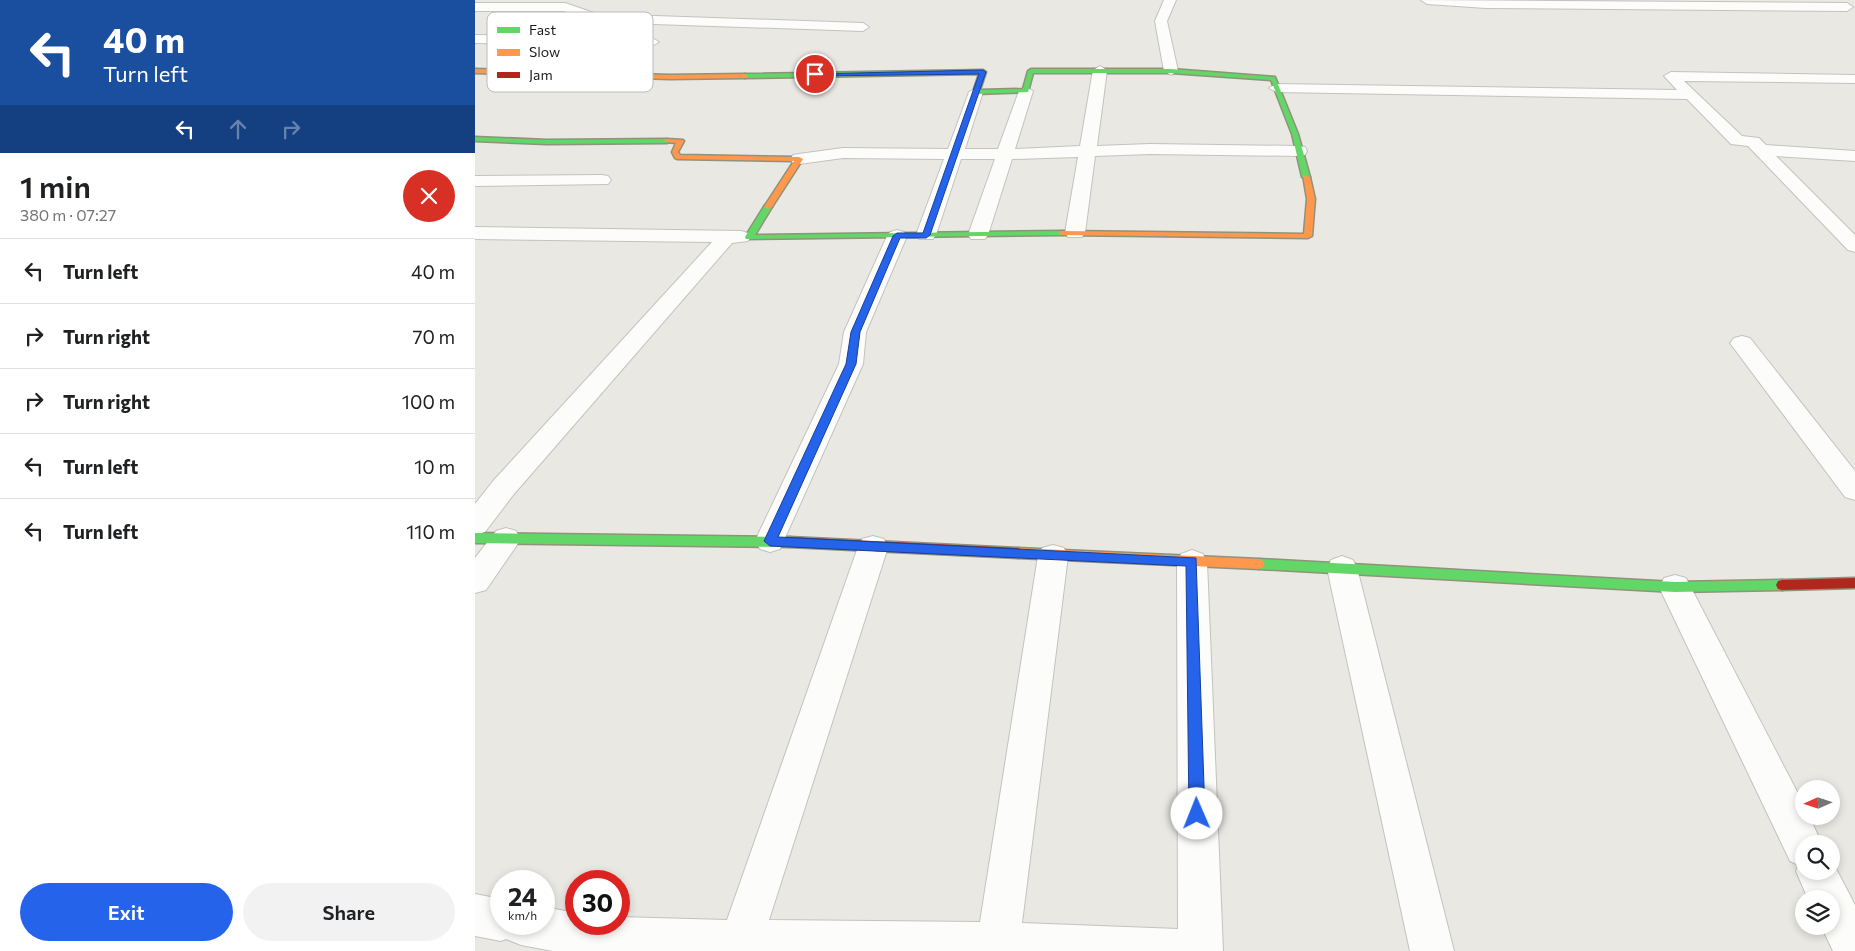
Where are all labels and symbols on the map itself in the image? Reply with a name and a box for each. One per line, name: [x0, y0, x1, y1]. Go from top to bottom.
legend: [487, 12, 653, 92]
text: Fast: [529, 21, 556, 38]
text: Slow: [529, 43, 560, 60]
pin: [794, 53, 836, 95]
text: Jam: [529, 66, 553, 83]
north arrow: [1795, 780, 1840, 825]
position arrow: [1170, 787, 1222, 839]
speed limit sign: 30: [565, 870, 630, 935]

